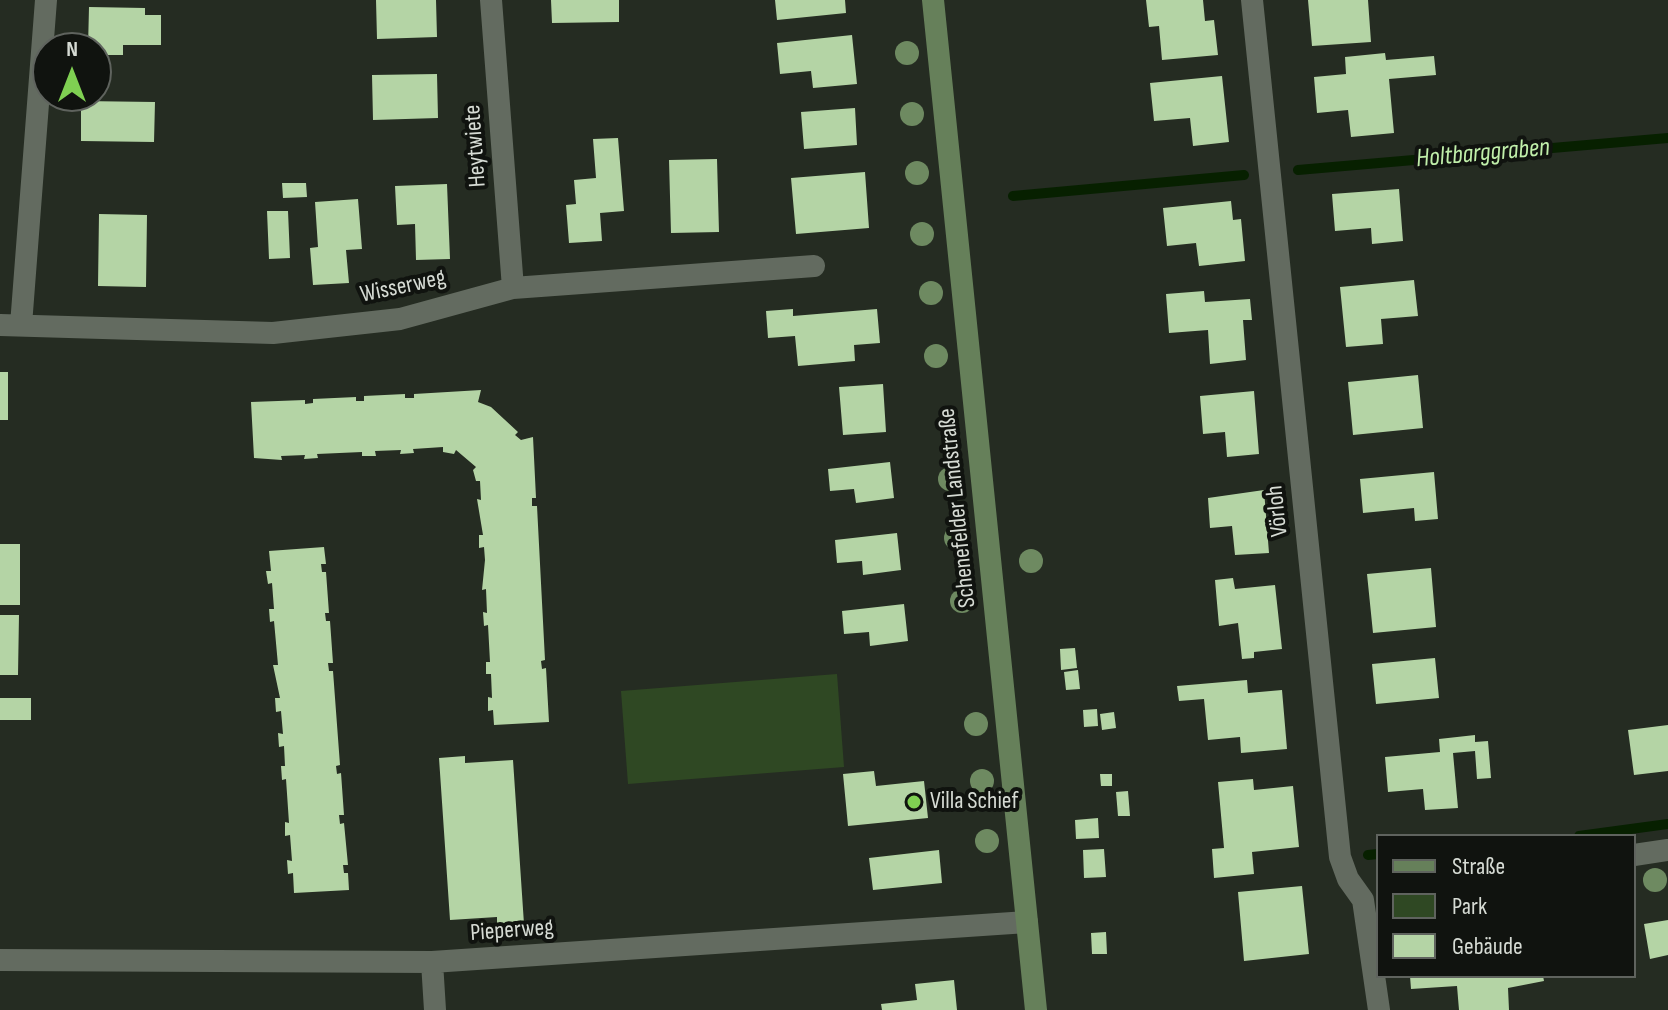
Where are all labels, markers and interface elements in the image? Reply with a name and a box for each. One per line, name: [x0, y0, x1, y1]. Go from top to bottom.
north arrow: [32, 32, 112, 112]
text: N: [66, 36, 78, 63]
street label: Heytwiete: [459, 104, 493, 188]
water label: Holtbarggraben: [1415, 133, 1551, 175]
street label: Wisserweg: [358, 264, 448, 310]
street label: Schenefelder Landstraße: [933, 407, 983, 609]
street label: Vörloh: [1261, 484, 1295, 538]
place label: Villa Schief: [930, 788, 1018, 816]
marker: Villa Schief: [905, 793, 923, 811]
legend: [1376, 834, 1636, 978]
text: Straße: [1452, 852, 1505, 881]
text: Park: [1452, 892, 1487, 921]
street label: Pieperweg: [469, 914, 555, 948]
text: Gebäude: [1452, 932, 1523, 961]

